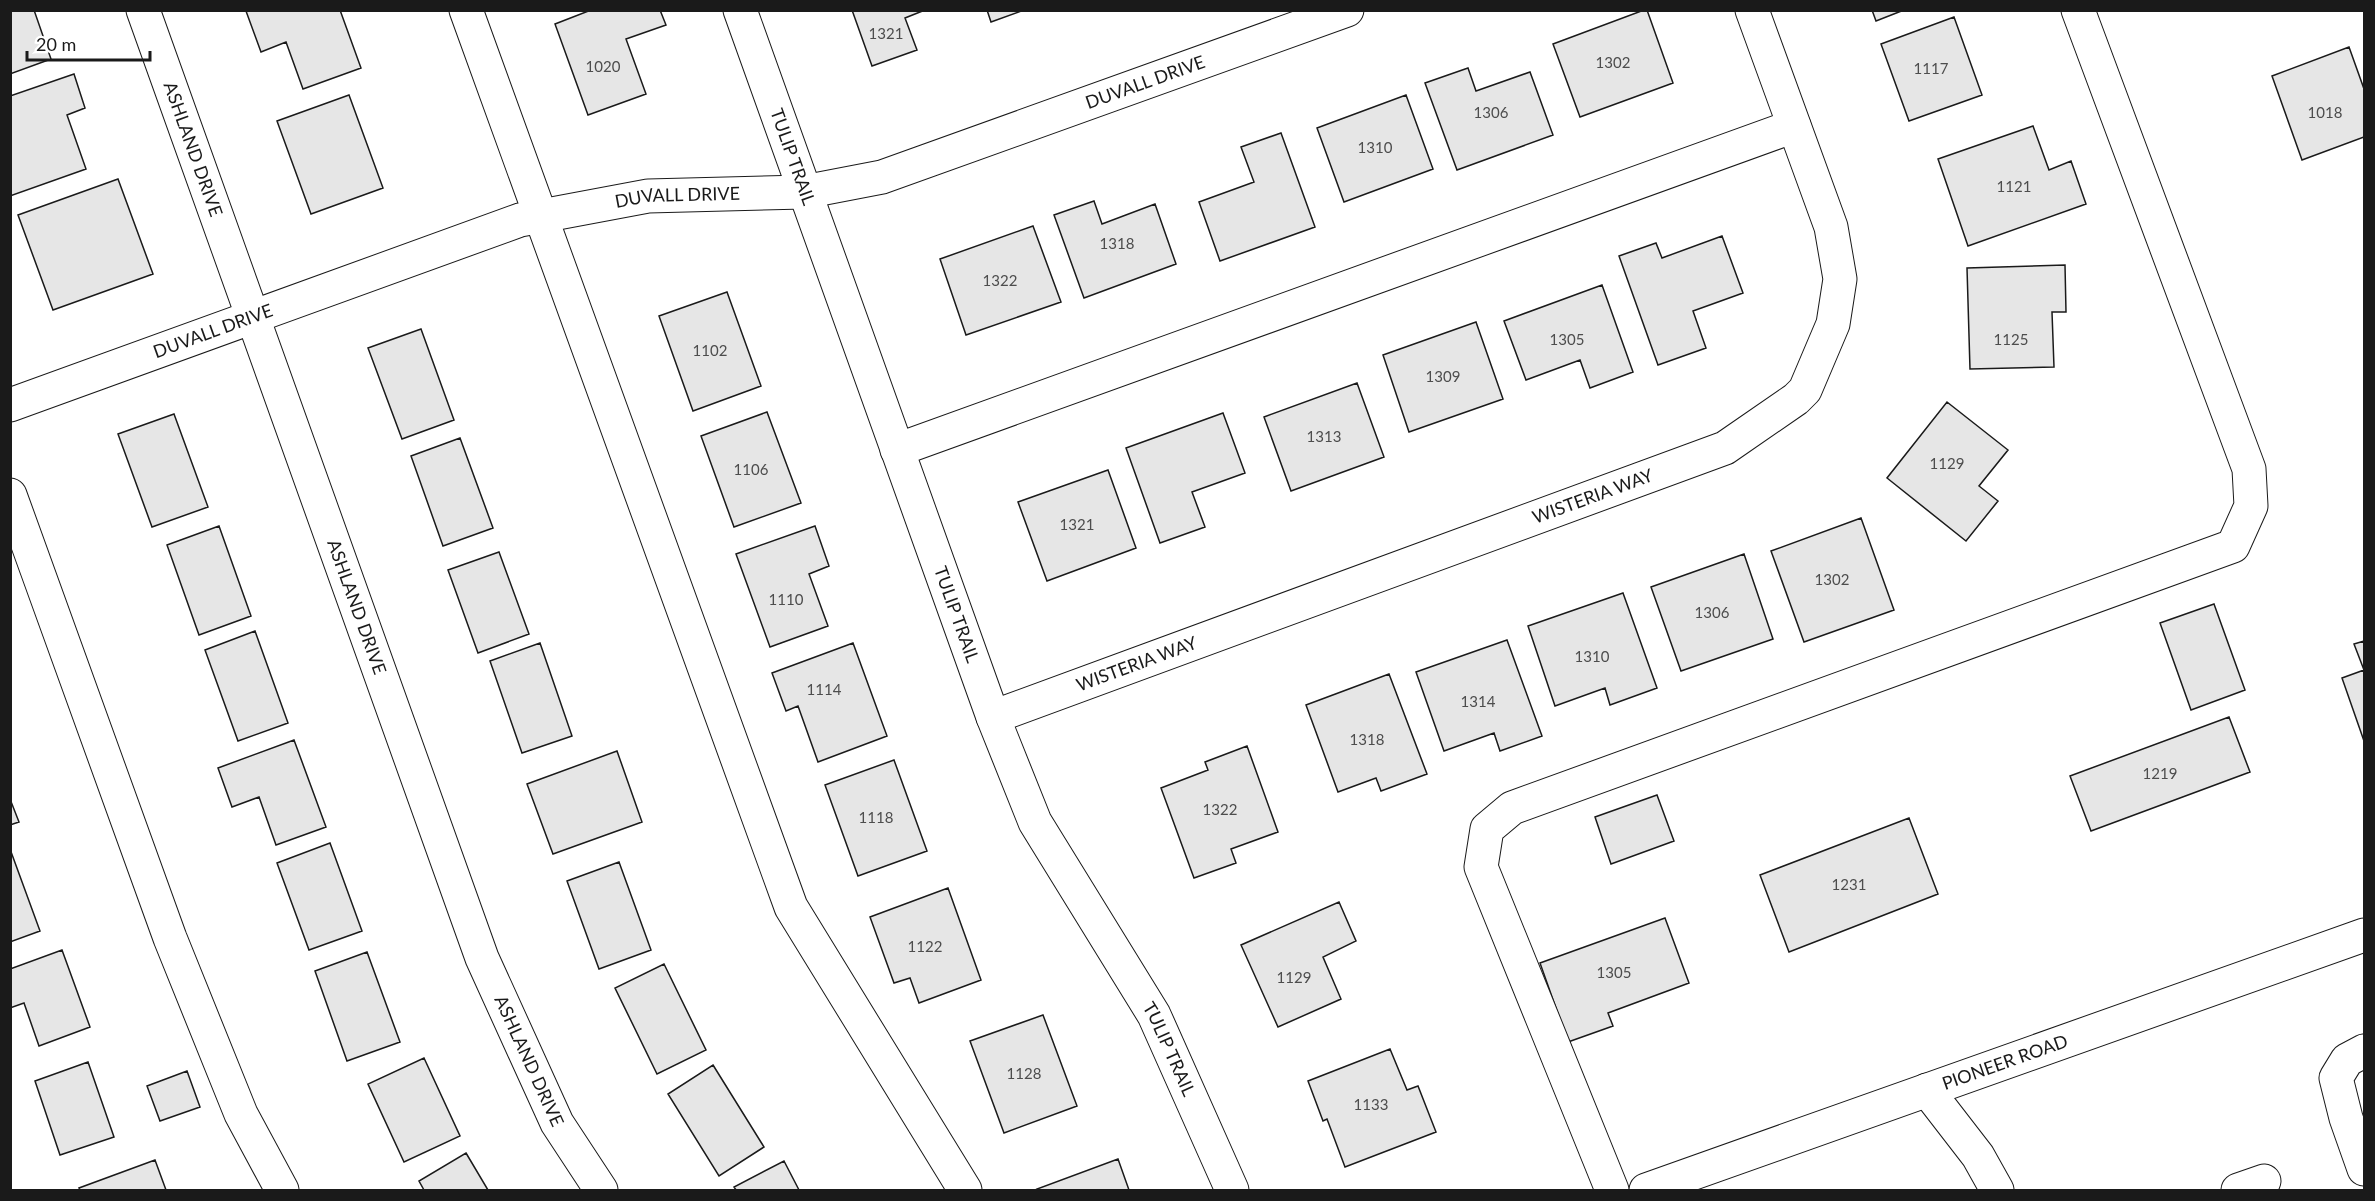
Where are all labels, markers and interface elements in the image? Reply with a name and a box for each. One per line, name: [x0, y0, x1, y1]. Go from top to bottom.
scale bar: [27, 24, 150, 62]
house number: 1321: [869, 24, 903, 42]
text: 20 m: [36, 33, 76, 55]
street label: DUVALL DRIVE: [1082, 50, 1208, 113]
house number: 1302: [1596, 53, 1630, 71]
house number: 1020: [586, 57, 621, 75]
house number: 1117: [1914, 59, 1949, 77]
street label: ASHLAND DRIVE: [160, 79, 228, 219]
house number: 1306: [1474, 103, 1509, 121]
house number: 1018: [2308, 103, 2342, 121]
street label: TULIP TRAIL: [766, 105, 821, 208]
house number: 1310: [1358, 138, 1393, 156]
house number: 1121: [1997, 177, 2031, 195]
street label: DUVALL DRIVE: [613, 182, 740, 212]
house number: 1318: [1100, 234, 1134, 252]
house number: 1322: [983, 271, 1017, 289]
street label: DUVALL DRIVE: [150, 299, 275, 362]
house number: 1305: [1550, 330, 1584, 348]
house number: 1125: [1994, 330, 2028, 348]
house number: 1102: [693, 341, 727, 359]
house number: 1309: [1426, 367, 1460, 385]
house number: 1313: [1307, 427, 1341, 445]
house number: 1129: [1930, 454, 1964, 472]
house number: 1106: [734, 460, 769, 478]
street label: WISTERIA WAY: [1529, 463, 1656, 528]
house number: 1321: [1060, 515, 1094, 533]
street label: ASHLAND DRIVE: [323, 536, 392, 677]
street label: TULIP TRAIL: [930, 563, 985, 665]
house number: 1302: [1815, 570, 1849, 588]
house number: 1110: [769, 590, 804, 608]
house number: 1306: [1695, 603, 1730, 621]
street label: WISTERIA WAY: [1073, 631, 1200, 695]
house number: 1310: [1575, 647, 1610, 665]
house number: 1114: [807, 680, 842, 698]
house number: 1314: [1461, 692, 1496, 710]
house number: 1318: [1350, 730, 1384, 748]
house number: 1219: [2143, 764, 2177, 782]
house number: 1322: [1203, 800, 1237, 818]
house number: 1118: [859, 808, 893, 826]
house number: 1231: [1832, 875, 1866, 893]
house number: 1122: [908, 937, 942, 955]
house number: 1305: [1597, 963, 1631, 981]
house number: 1129: [1277, 968, 1311, 986]
street label: ASHLAND DRIVE: [490, 992, 569, 1130]
street label: TULIP TRAIL: [1139, 997, 1201, 1099]
street label: PIONEER ROAD: [1939, 1029, 2071, 1094]
house number: 1128: [1007, 1064, 1041, 1082]
house number: 1133: [1354, 1095, 1388, 1113]

